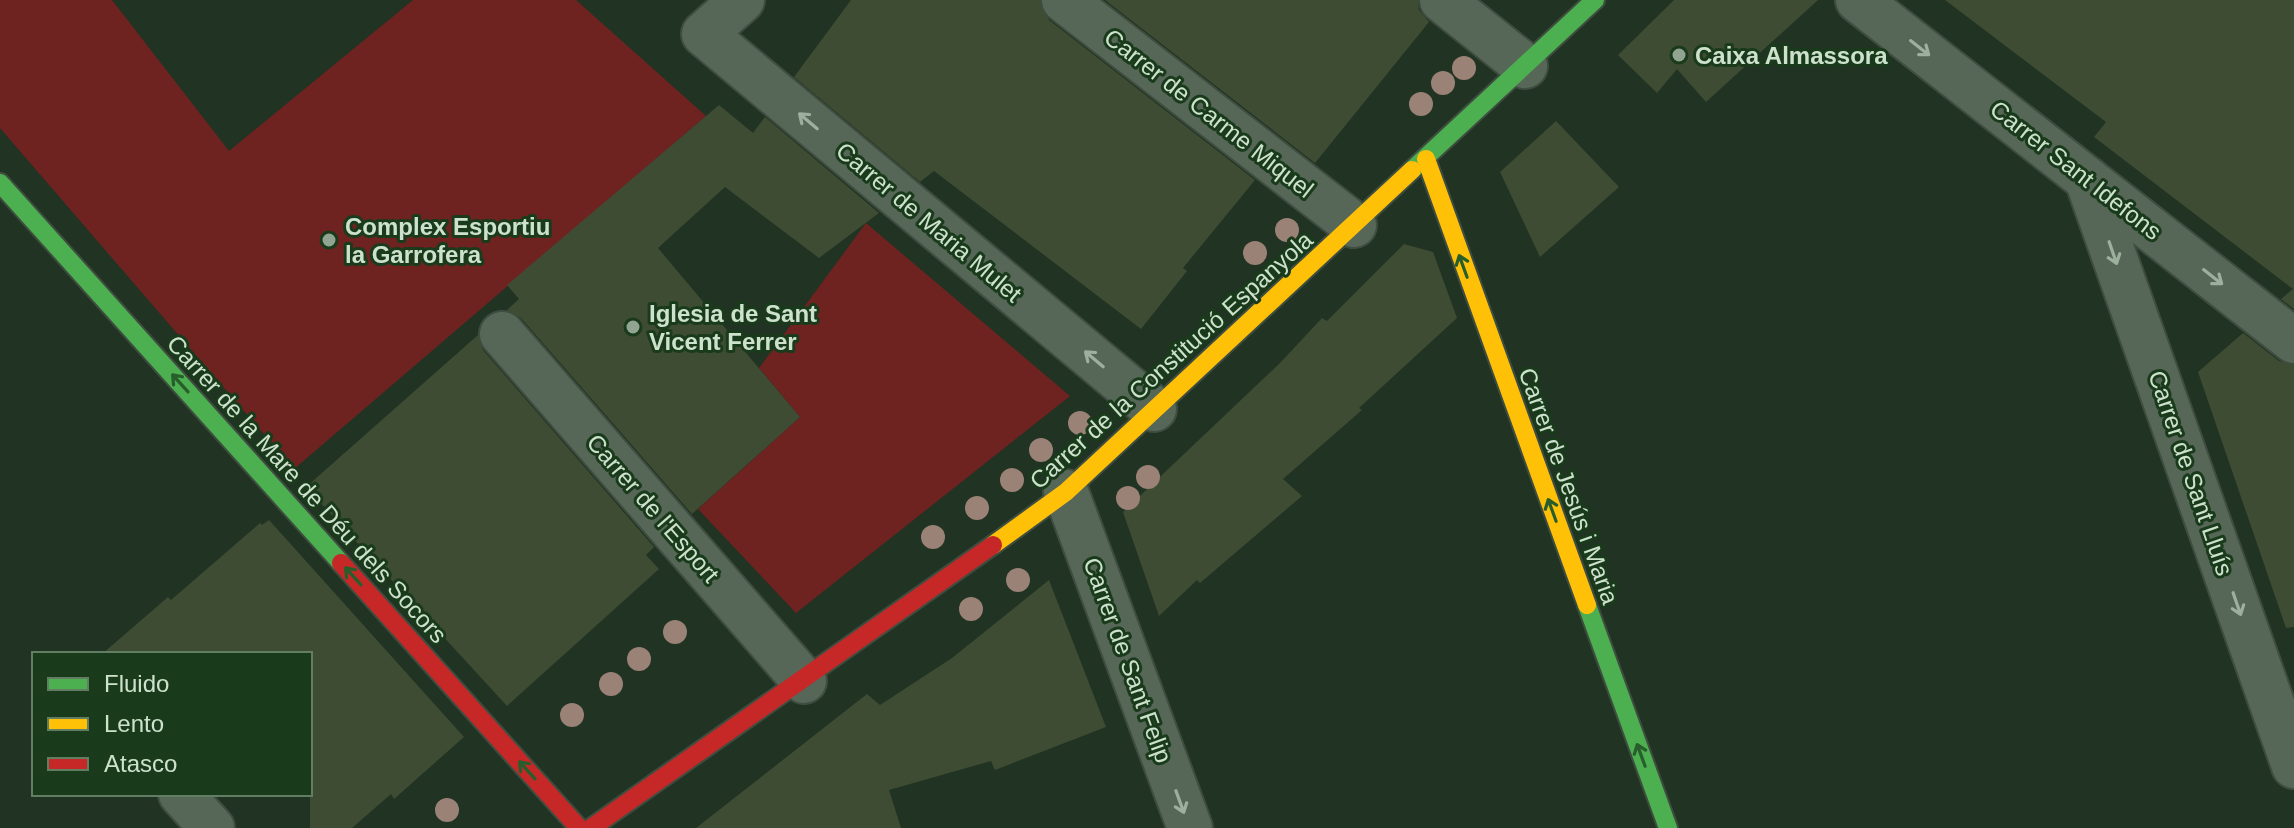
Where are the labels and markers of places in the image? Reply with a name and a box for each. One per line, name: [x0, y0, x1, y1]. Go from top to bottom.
place label: Caixa Almassora: [1695, 42, 1888, 69]
marker: Caixa Almassora: [1670, 46, 1688, 64]
place label: Complex Esportiu la Garrofera: [345, 213, 550, 268]
marker: Complex Esportiu la Garrofera: [320, 231, 338, 249]
place label: Iglesia de Sant Vicent Ferrer: [649, 300, 817, 355]
marker: Iglesia de Sant Vicent Ferrer: [624, 318, 642, 336]

